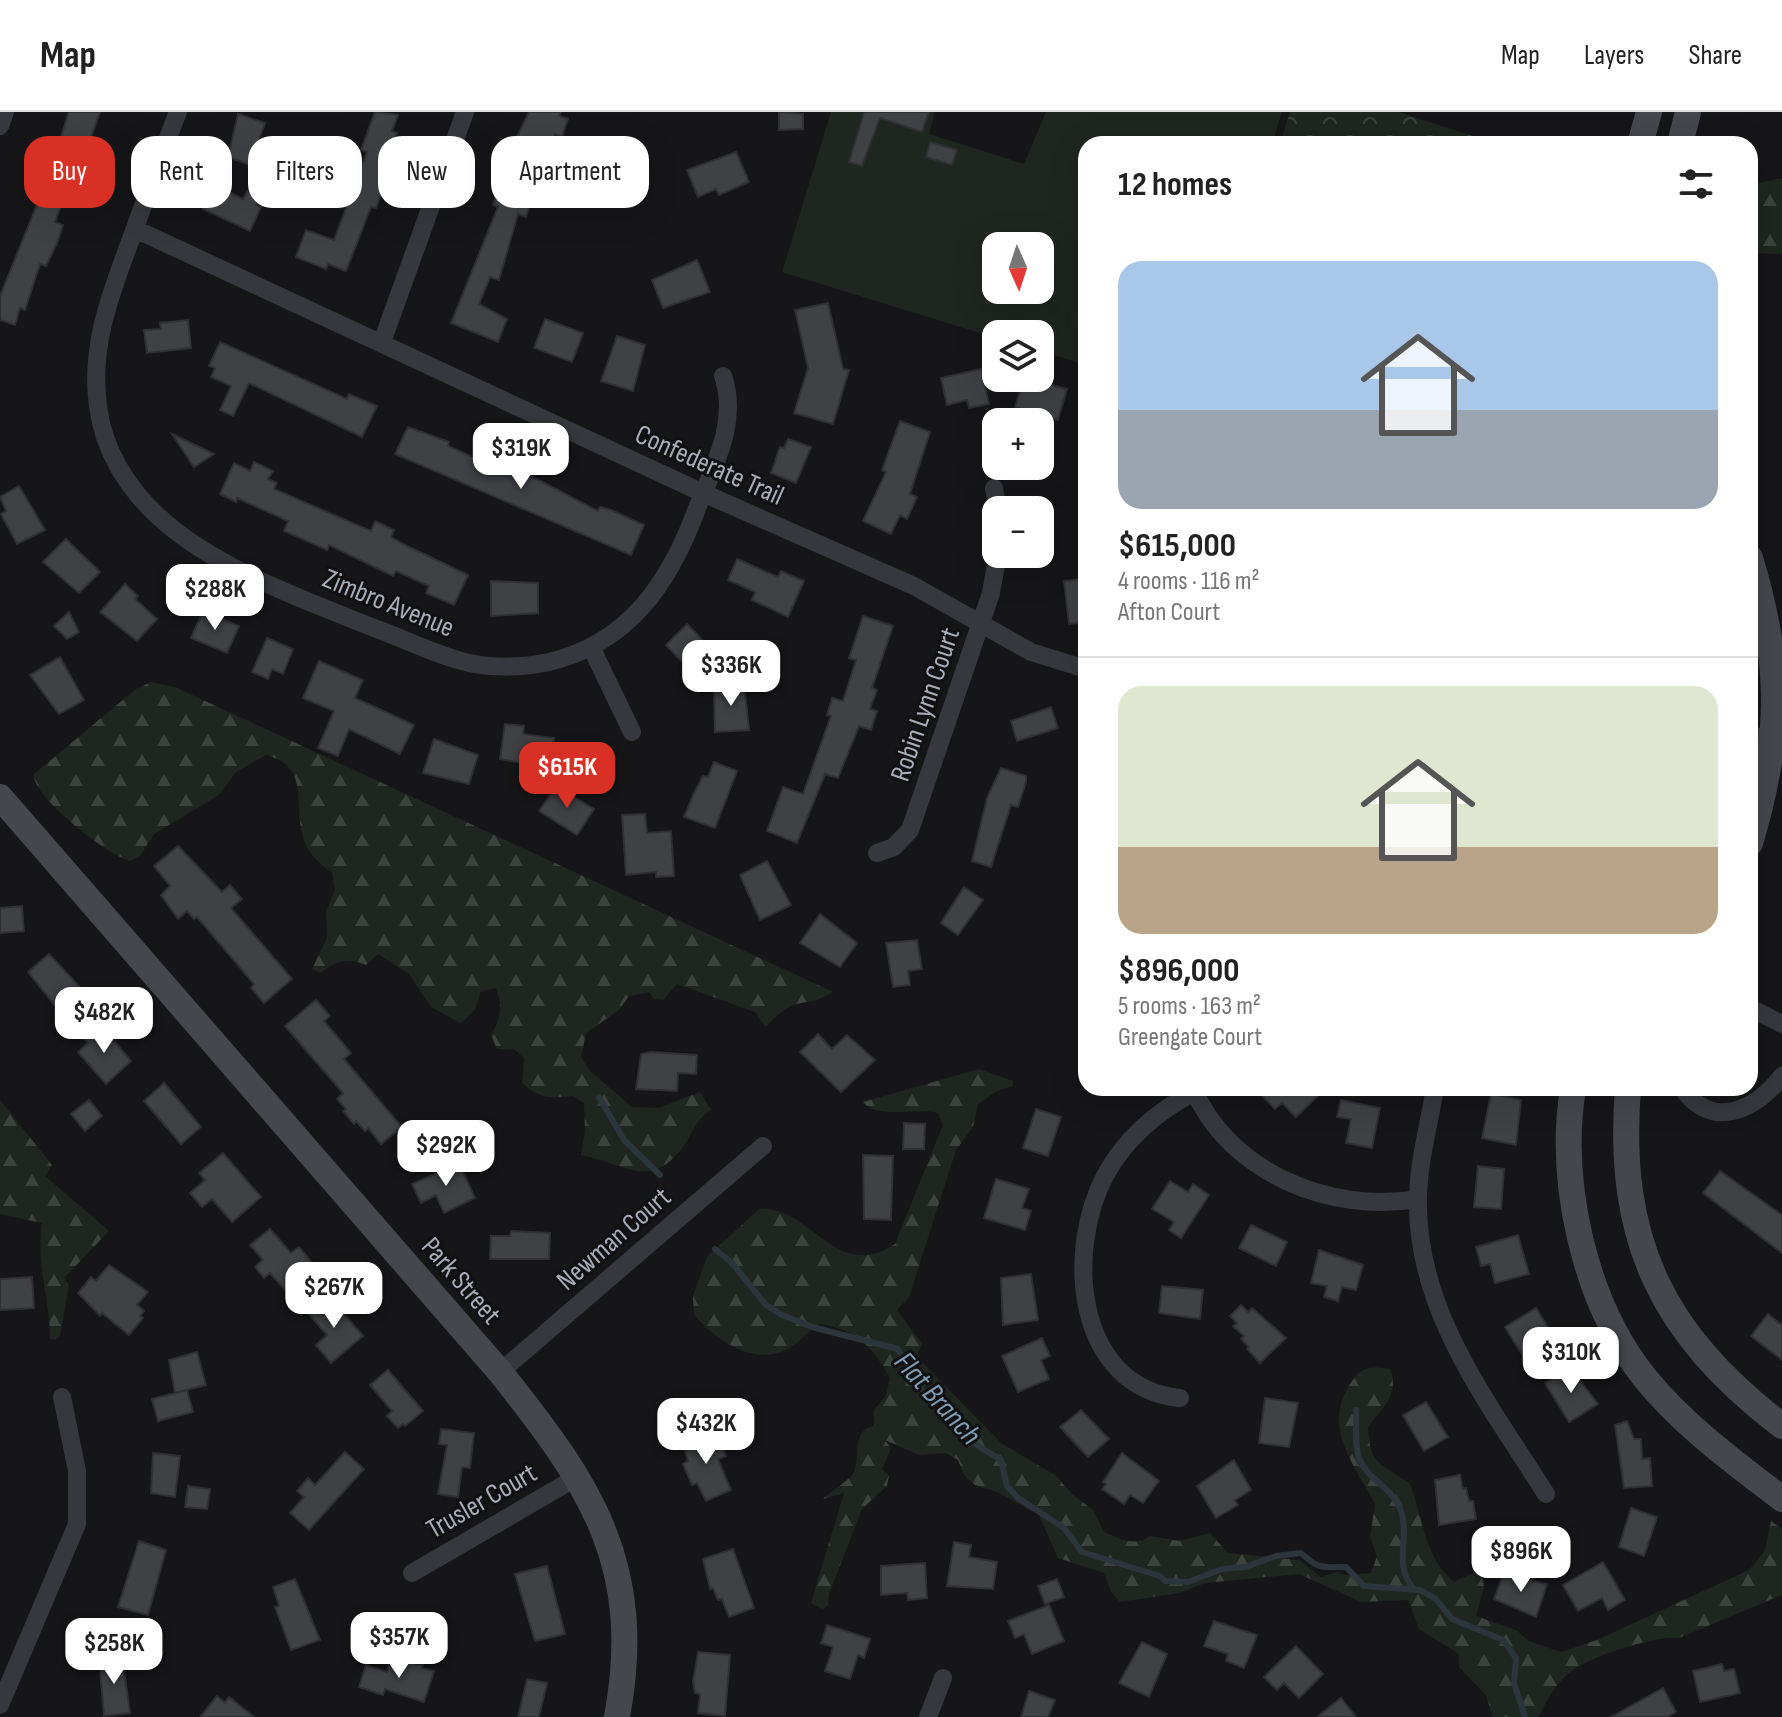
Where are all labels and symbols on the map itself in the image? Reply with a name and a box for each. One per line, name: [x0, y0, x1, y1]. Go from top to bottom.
north arrow: [982, 232, 1054, 304]
street label: Confederate Trail: [630, 418, 789, 513]
pin: $319K: [465, 423, 577, 491]
street label: Zimbro Avenue: [318, 562, 459, 645]
pin: $288K: [159, 564, 271, 632]
street label: Robin Lynn Court: [884, 623, 967, 786]
pin: $336K: [675, 640, 787, 708]
pin: $615K: [511, 742, 623, 810]
pin: $482K: [48, 987, 160, 1055]
pin: $292K: [390, 1120, 502, 1188]
street label: Newman Court: [550, 1181, 678, 1297]
street label: Park Street: [414, 1231, 508, 1331]
pin: $267K: [278, 1262, 390, 1330]
pin: $310K: [1515, 1327, 1627, 1395]
water label: Flat Branch: [886, 1345, 988, 1453]
pin: $432K: [650, 1398, 762, 1466]
street label: Trusler Court: [421, 1457, 543, 1546]
pin: $896K: [1465, 1526, 1577, 1594]
pin: $357K: [343, 1612, 455, 1680]
pin: $258K: [58, 1618, 170, 1686]

